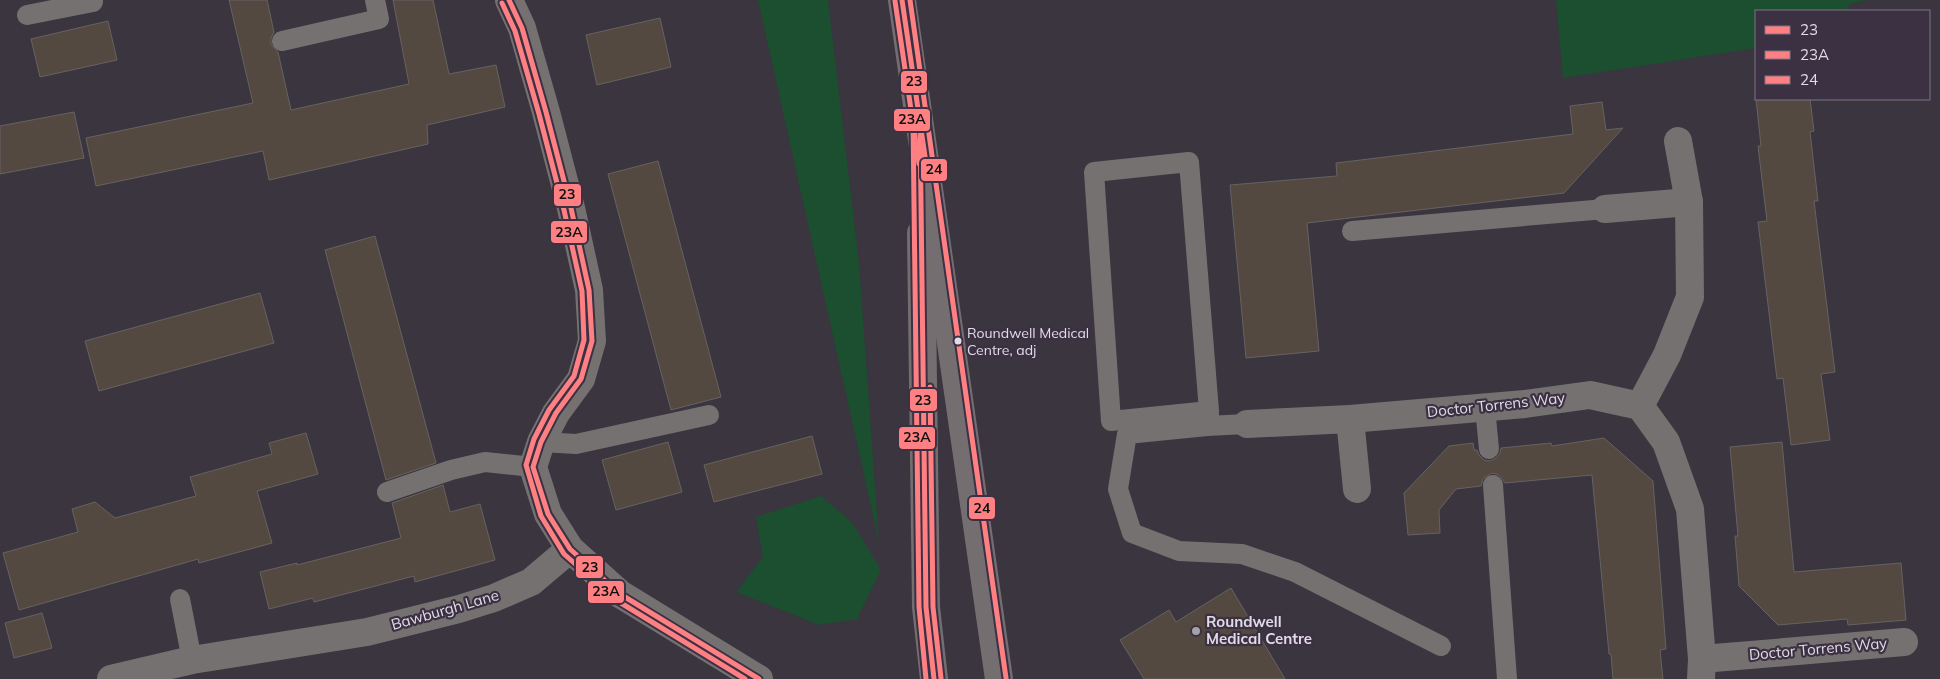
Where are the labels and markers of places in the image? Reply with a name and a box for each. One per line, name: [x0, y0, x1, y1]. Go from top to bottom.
place label: Roundwell Medical Centre, adj: [967, 324, 1089, 359]
marker: Roundwell Medical Centre, adj: [953, 336, 963, 346]
place label: Roundwell Medical Centre: [1206, 612, 1312, 648]
marker: Roundwell Medical Centre: [1190, 625, 1202, 637]

